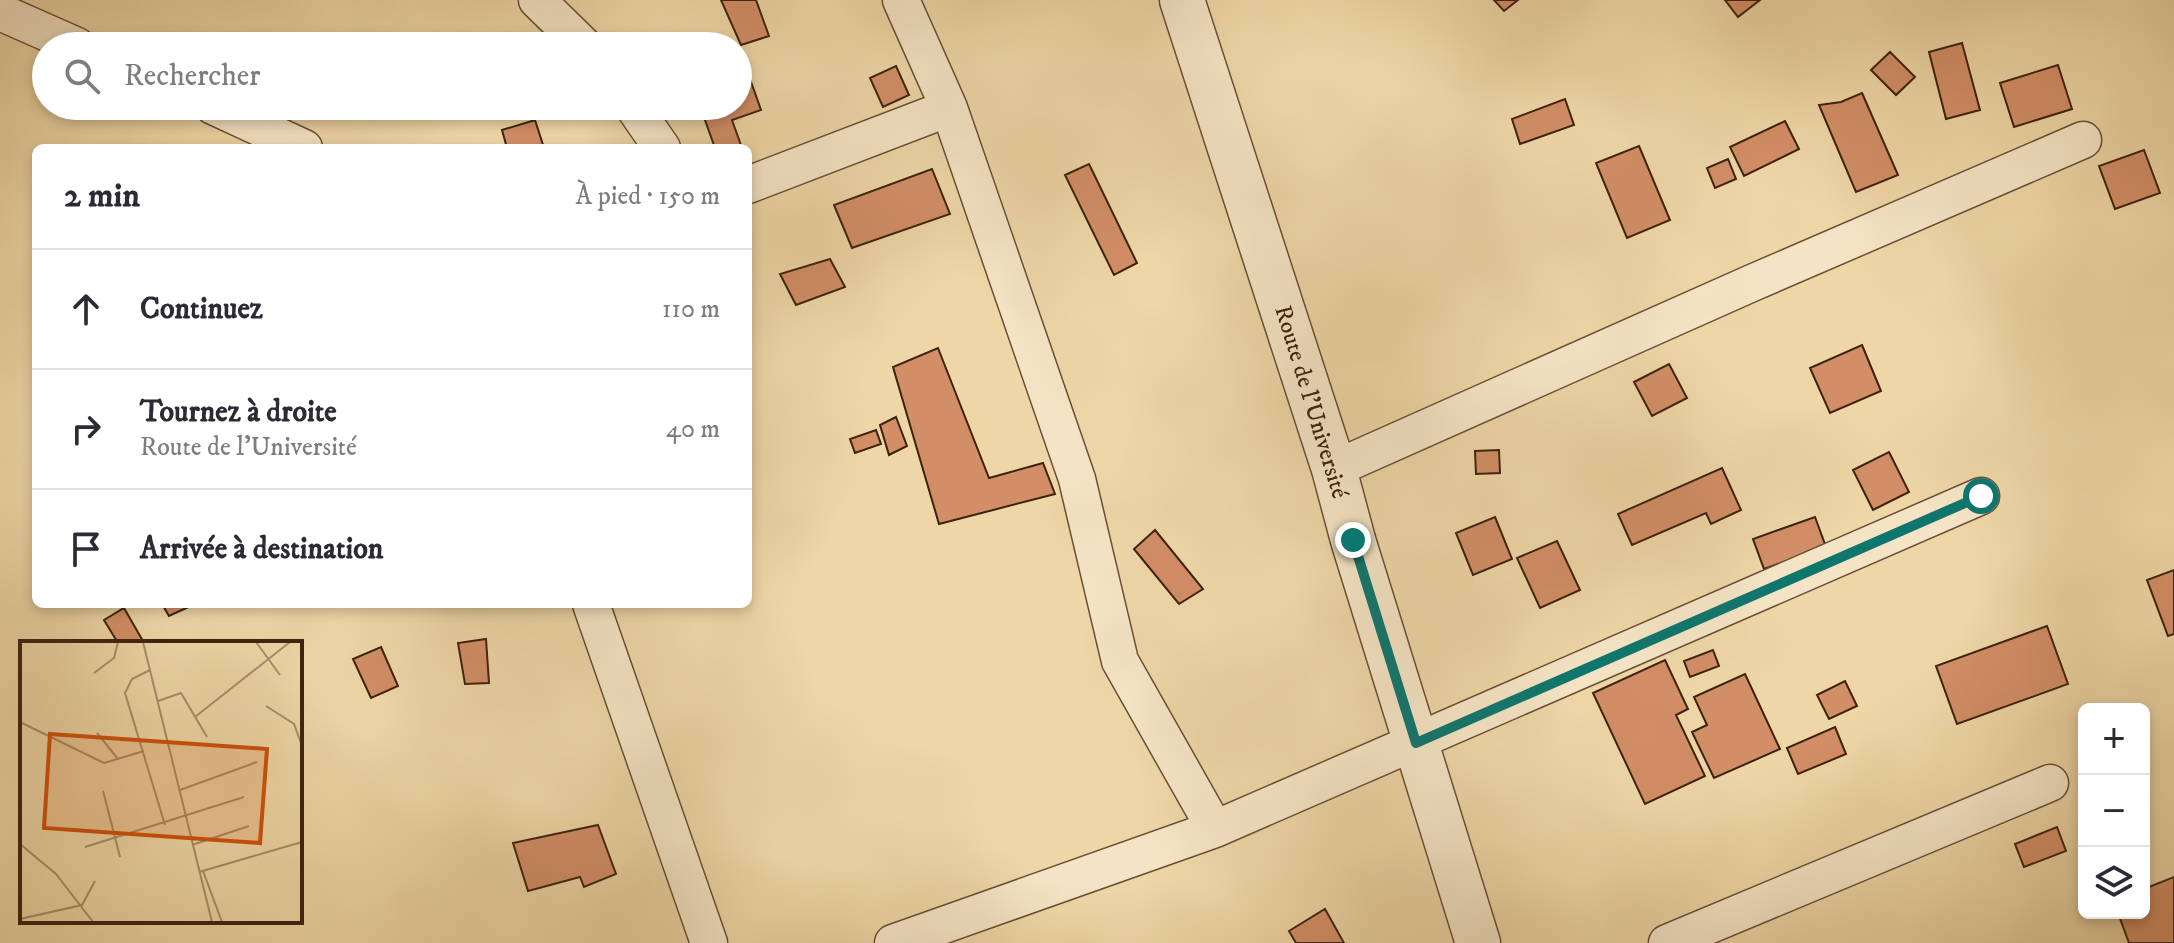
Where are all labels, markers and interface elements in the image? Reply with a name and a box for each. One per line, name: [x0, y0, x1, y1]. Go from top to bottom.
search box: [32, 32, 752, 120]
icon: search: [60, 54, 104, 98]
text: Rechercher: [124, 58, 260, 95]
text: 2 min: [64, 175, 140, 217]
text: À pied · 150 m: [576, 180, 720, 213]
icon: ahead: [64, 287, 108, 331]
text: Continuez: [140, 291, 263, 328]
text: 110 m: [662, 293, 720, 326]
street label: Route de l'Université: [1267, 302, 1355, 502]
text: Tournez à droite: [140, 394, 337, 431]
icon: right: [64, 407, 108, 451]
text: 40 m: [666, 413, 720, 446]
text: Route de l'Université: [140, 431, 357, 464]
route start: [1963, 478, 1999, 514]
route end: [1335, 522, 1371, 558]
icon: arrive: [64, 527, 108, 571]
text: Arrivée à destination: [140, 531, 384, 568]
inset map: [20, 641, 302, 923]
map controls: [2078, 703, 2150, 919]
button: +: [2078, 703, 2150, 775]
button: −: [2078, 775, 2150, 847]
button: layers: [2078, 847, 2150, 919]

